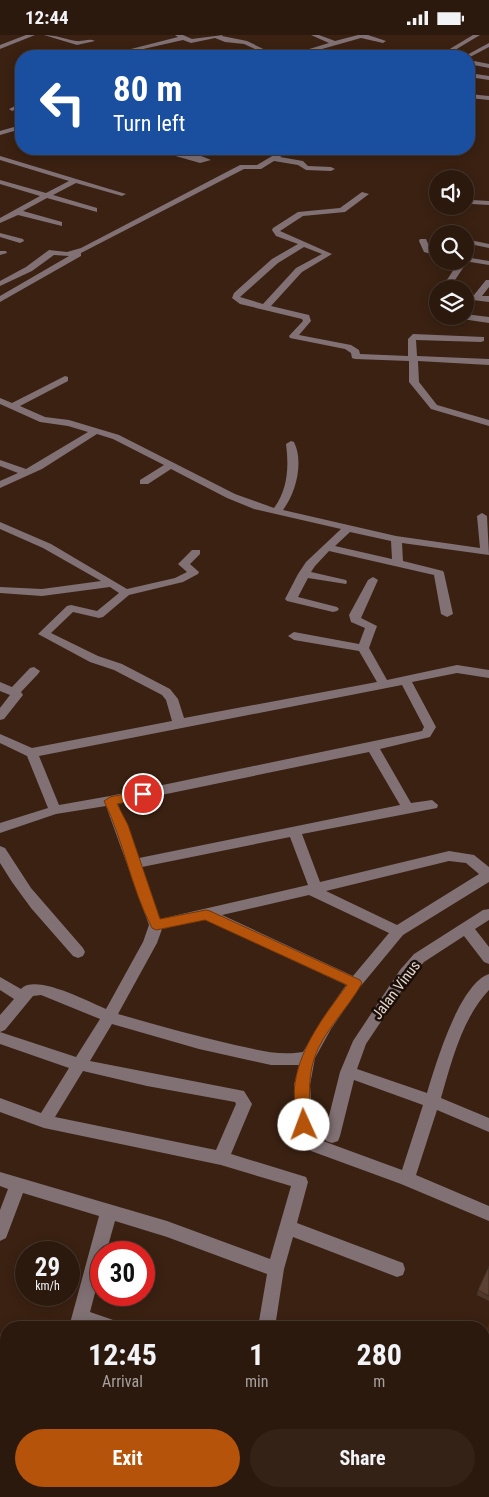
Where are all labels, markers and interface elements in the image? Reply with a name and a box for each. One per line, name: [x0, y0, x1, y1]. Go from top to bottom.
text: 12:44: [25, 6, 69, 29]
text: 80 m: [113, 69, 182, 110]
icon: left: [30, 70, 95, 135]
text: Turn left: [113, 111, 185, 136]
map controls: [429, 170, 474, 325]
button: sound: [429, 170, 474, 215]
button: search: [429, 225, 474, 270]
button: layers: [429, 280, 474, 325]
pin: [122, 773, 164, 815]
icon: arrive: [129, 780, 157, 808]
street label: Jalan Vinus: [368, 957, 424, 1023]
position arrow: [277, 1098, 329, 1150]
speed limit sign: 30: [90, 1241, 155, 1306]
text: 29: [35, 1253, 60, 1282]
text: km/h: [35, 1279, 60, 1293]
text: 12:45: [88, 1337, 157, 1372]
text: 1: [249, 1337, 264, 1372]
text: 280: [356, 1337, 402, 1372]
text: Arrival: [102, 1372, 143, 1391]
text: min: [245, 1372, 268, 1391]
text: m: [373, 1372, 385, 1391]
button: Exit: [15, 1429, 240, 1487]
button: Share: [250, 1429, 475, 1487]

